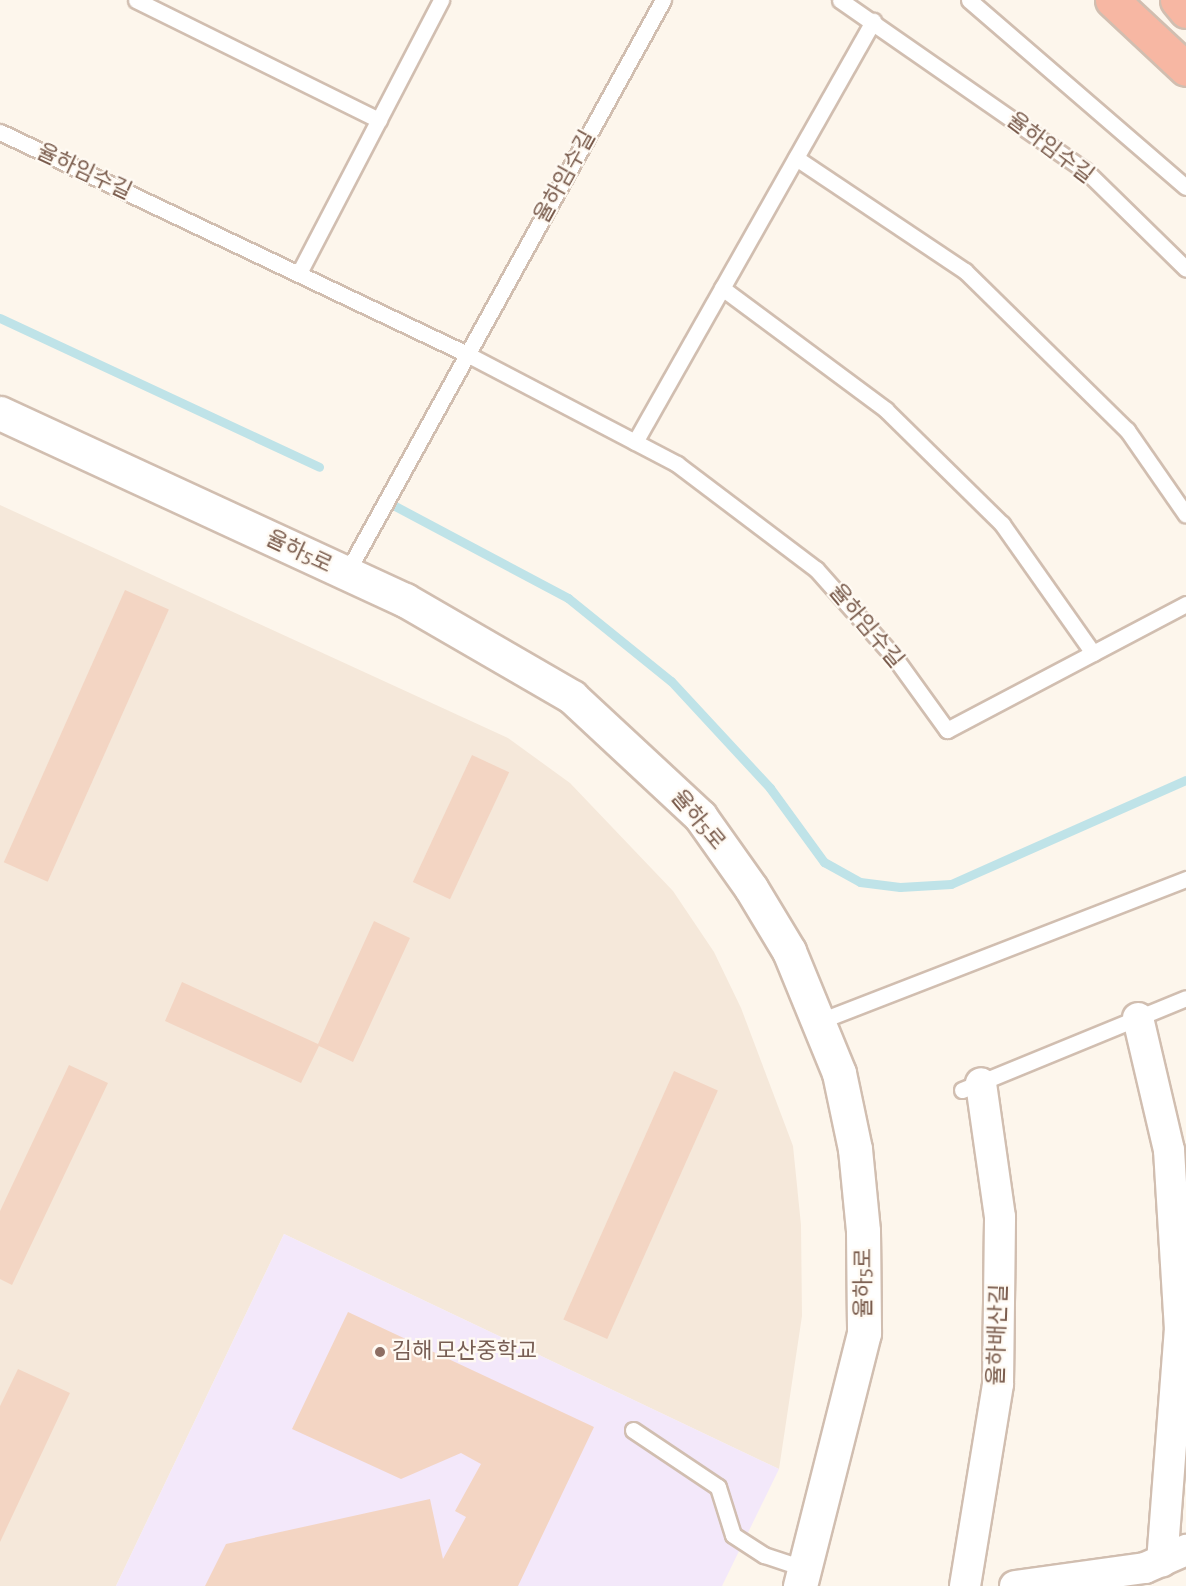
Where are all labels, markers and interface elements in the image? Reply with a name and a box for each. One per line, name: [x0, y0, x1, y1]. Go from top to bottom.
street label: 율하임수길: [1002, 107, 1098, 189]
street label: 율하임수길: [529, 126, 601, 228]
street label: 율하임수길: [33, 139, 135, 205]
street label: 율하5로: [262, 525, 336, 579]
street label: 율하임수길: [823, 579, 909, 673]
street label: 율하5로: [665, 785, 731, 855]
street label: 율하5로: [851, 1248, 877, 1318]
street label: 율하배산길: [983, 1284, 1013, 1386]
place label: 김해 모산중학교: [392, 1339, 537, 1365]
marker: 김해 모산중학교: [373, 1345, 387, 1359]

